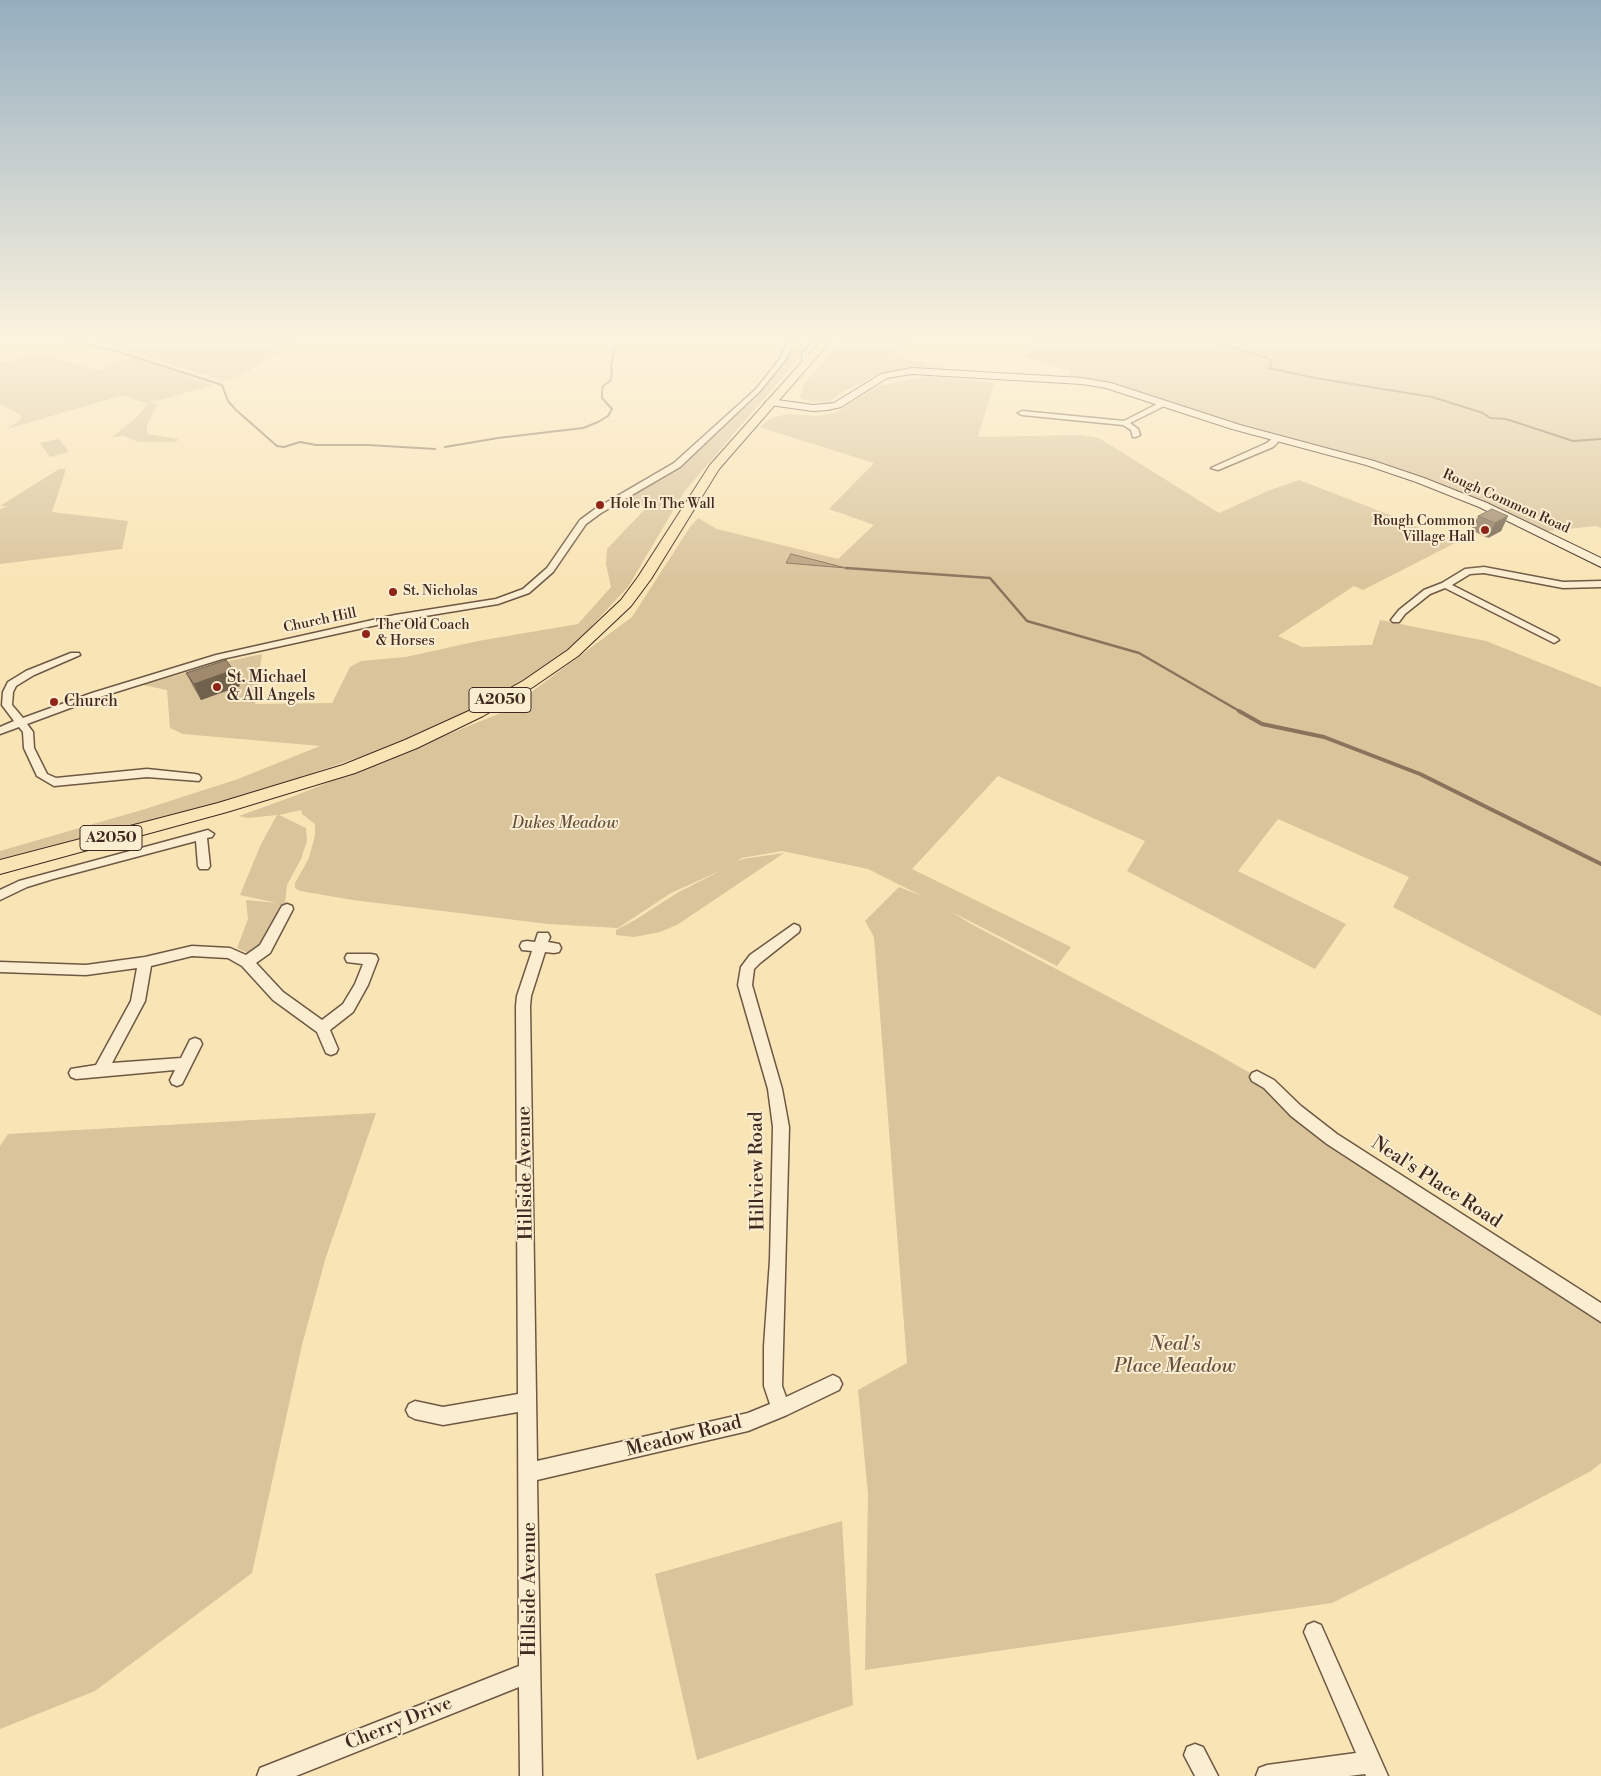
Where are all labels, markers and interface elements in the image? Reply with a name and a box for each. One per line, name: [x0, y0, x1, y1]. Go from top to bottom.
street label: Rough Common Road: [1440, 466, 1572, 538]
place label: Hole In The Wall: [610, 497, 715, 513]
marker: Hole In The Wall: [594, 499, 606, 511]
place label: Rough Common Village Hall: [1373, 514, 1475, 546]
marker: Rough Common Village Hall: [1479, 524, 1491, 536]
place label: St. Nicholas: [403, 584, 478, 600]
marker: St. Nicholas: [387, 586, 399, 598]
street label: Church Hill: [282, 605, 358, 637]
place label: The Old Coach & Horses: [376, 618, 470, 650]
marker: The Old Coach & Horses: [360, 628, 372, 640]
place label: St. Michael & All Angels: [227, 668, 315, 706]
marker: St. Michael & All Angels: [211, 681, 223, 693]
road number: A2050: [469, 688, 531, 712]
place label: Church: [64, 692, 118, 712]
marker: Church: [48, 696, 60, 708]
park label: Dukes Meadow: [512, 814, 618, 834]
road number: A2050: [80, 826, 142, 850]
street label: Hillside Avenue: [513, 1106, 539, 1240]
street label: Hillview Road: [746, 1111, 770, 1231]
street label: Neal's Place Road: [1367, 1132, 1505, 1234]
park label: Neal's Place Meadow: [1114, 1334, 1236, 1378]
street label: Meadow Road: [624, 1412, 744, 1462]
street label: Hillside Avenue: [519, 1522, 541, 1656]
street label: Cherry Drive: [342, 1692, 456, 1756]

